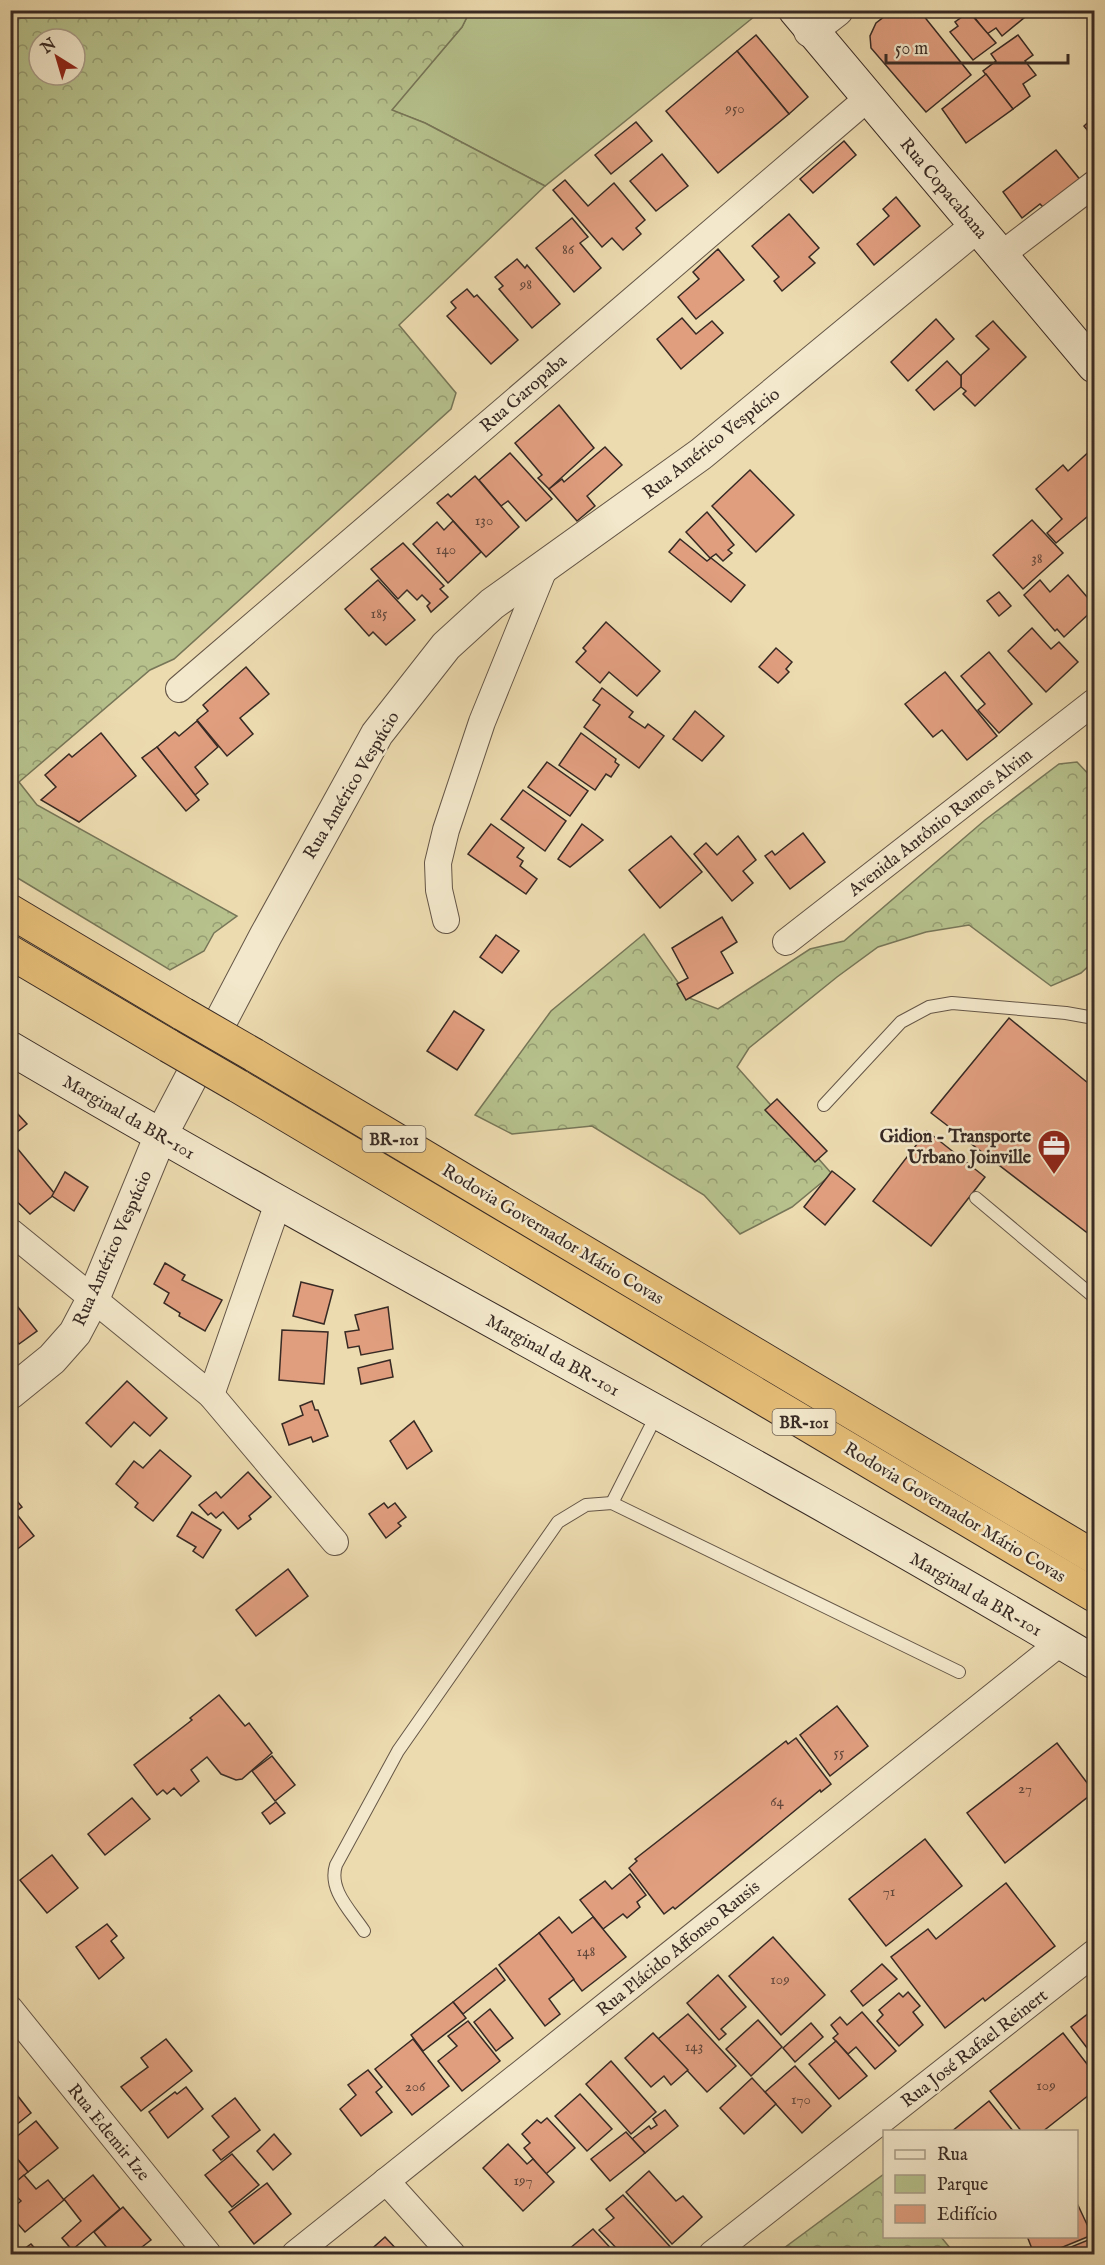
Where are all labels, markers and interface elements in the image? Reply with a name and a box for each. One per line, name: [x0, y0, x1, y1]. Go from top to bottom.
north arrow: [27, 27, 87, 87]
scale bar: [886, 27, 1068, 65]
text: N: [37, 34, 61, 59]
text: 50 m: [895, 38, 928, 61]
house number: 950: [724, 99, 745, 118]
street label: Rua Copacabana: [894, 134, 992, 244]
house number: 86: [562, 240, 575, 259]
house number: 98: [519, 275, 532, 294]
street label: Rua Garopaba: [476, 350, 572, 438]
street label: Rua Américo Vespúcio: [639, 383, 786, 505]
house number: 130: [475, 511, 493, 530]
house number: 140: [436, 540, 456, 559]
house number: 38: [1031, 549, 1043, 568]
house number: 185: [371, 604, 388, 623]
street label: Rua Américo Vespúcio: [299, 708, 406, 864]
street label: Avenida Antônio Ramos Alvim: [843, 744, 1038, 903]
street label: Marginal da BR-101: [58, 1071, 199, 1166]
road number: BR-101: [362, 1126, 426, 1152]
place label: Gidion - Transporte Urbano Joinville: [880, 1126, 1032, 1170]
office icon: Gidion - Transporte Urbano Joinville: [1036, 1128, 1072, 1175]
street label: Rodovia Governador Mário Covas: [437, 1160, 667, 1311]
street label: Rua Américo Vespúcio: [69, 1167, 158, 1330]
street label: Marginal da BR-101: [481, 1310, 623, 1403]
road number: BR-101: [772, 1409, 836, 1435]
street label: Rodovia Governador Mário Covas: [839, 1438, 1069, 1589]
street label: Marginal da BR-101: [905, 1548, 1046, 1643]
house number: 55: [834, 1743, 845, 1762]
house number: 27: [1018, 1779, 1032, 1798]
house number: 64: [770, 1792, 784, 1811]
street label: Rua Plácido Affonso Rausis: [593, 1876, 765, 2022]
house number: 71: [883, 1882, 895, 1901]
house number: 148: [577, 1942, 596, 1961]
house number: 109: [770, 1970, 790, 1989]
street label: Rua José Rafael Reinert: [897, 1985, 1053, 2114]
house number: 143: [685, 2037, 703, 2056]
house number: 109: [1036, 2076, 1056, 2095]
house number: 206: [405, 2077, 426, 2096]
street label: Rua Edemir Ize: [62, 2080, 154, 2186]
house number: 170: [791, 2090, 811, 2109]
legend: [883, 2130, 1078, 2238]
text: Rua: [937, 2144, 968, 2167]
house number: 197: [513, 2171, 533, 2190]
text: Parque: [937, 2174, 988, 2197]
text: Edifício: [937, 2204, 998, 2227]

